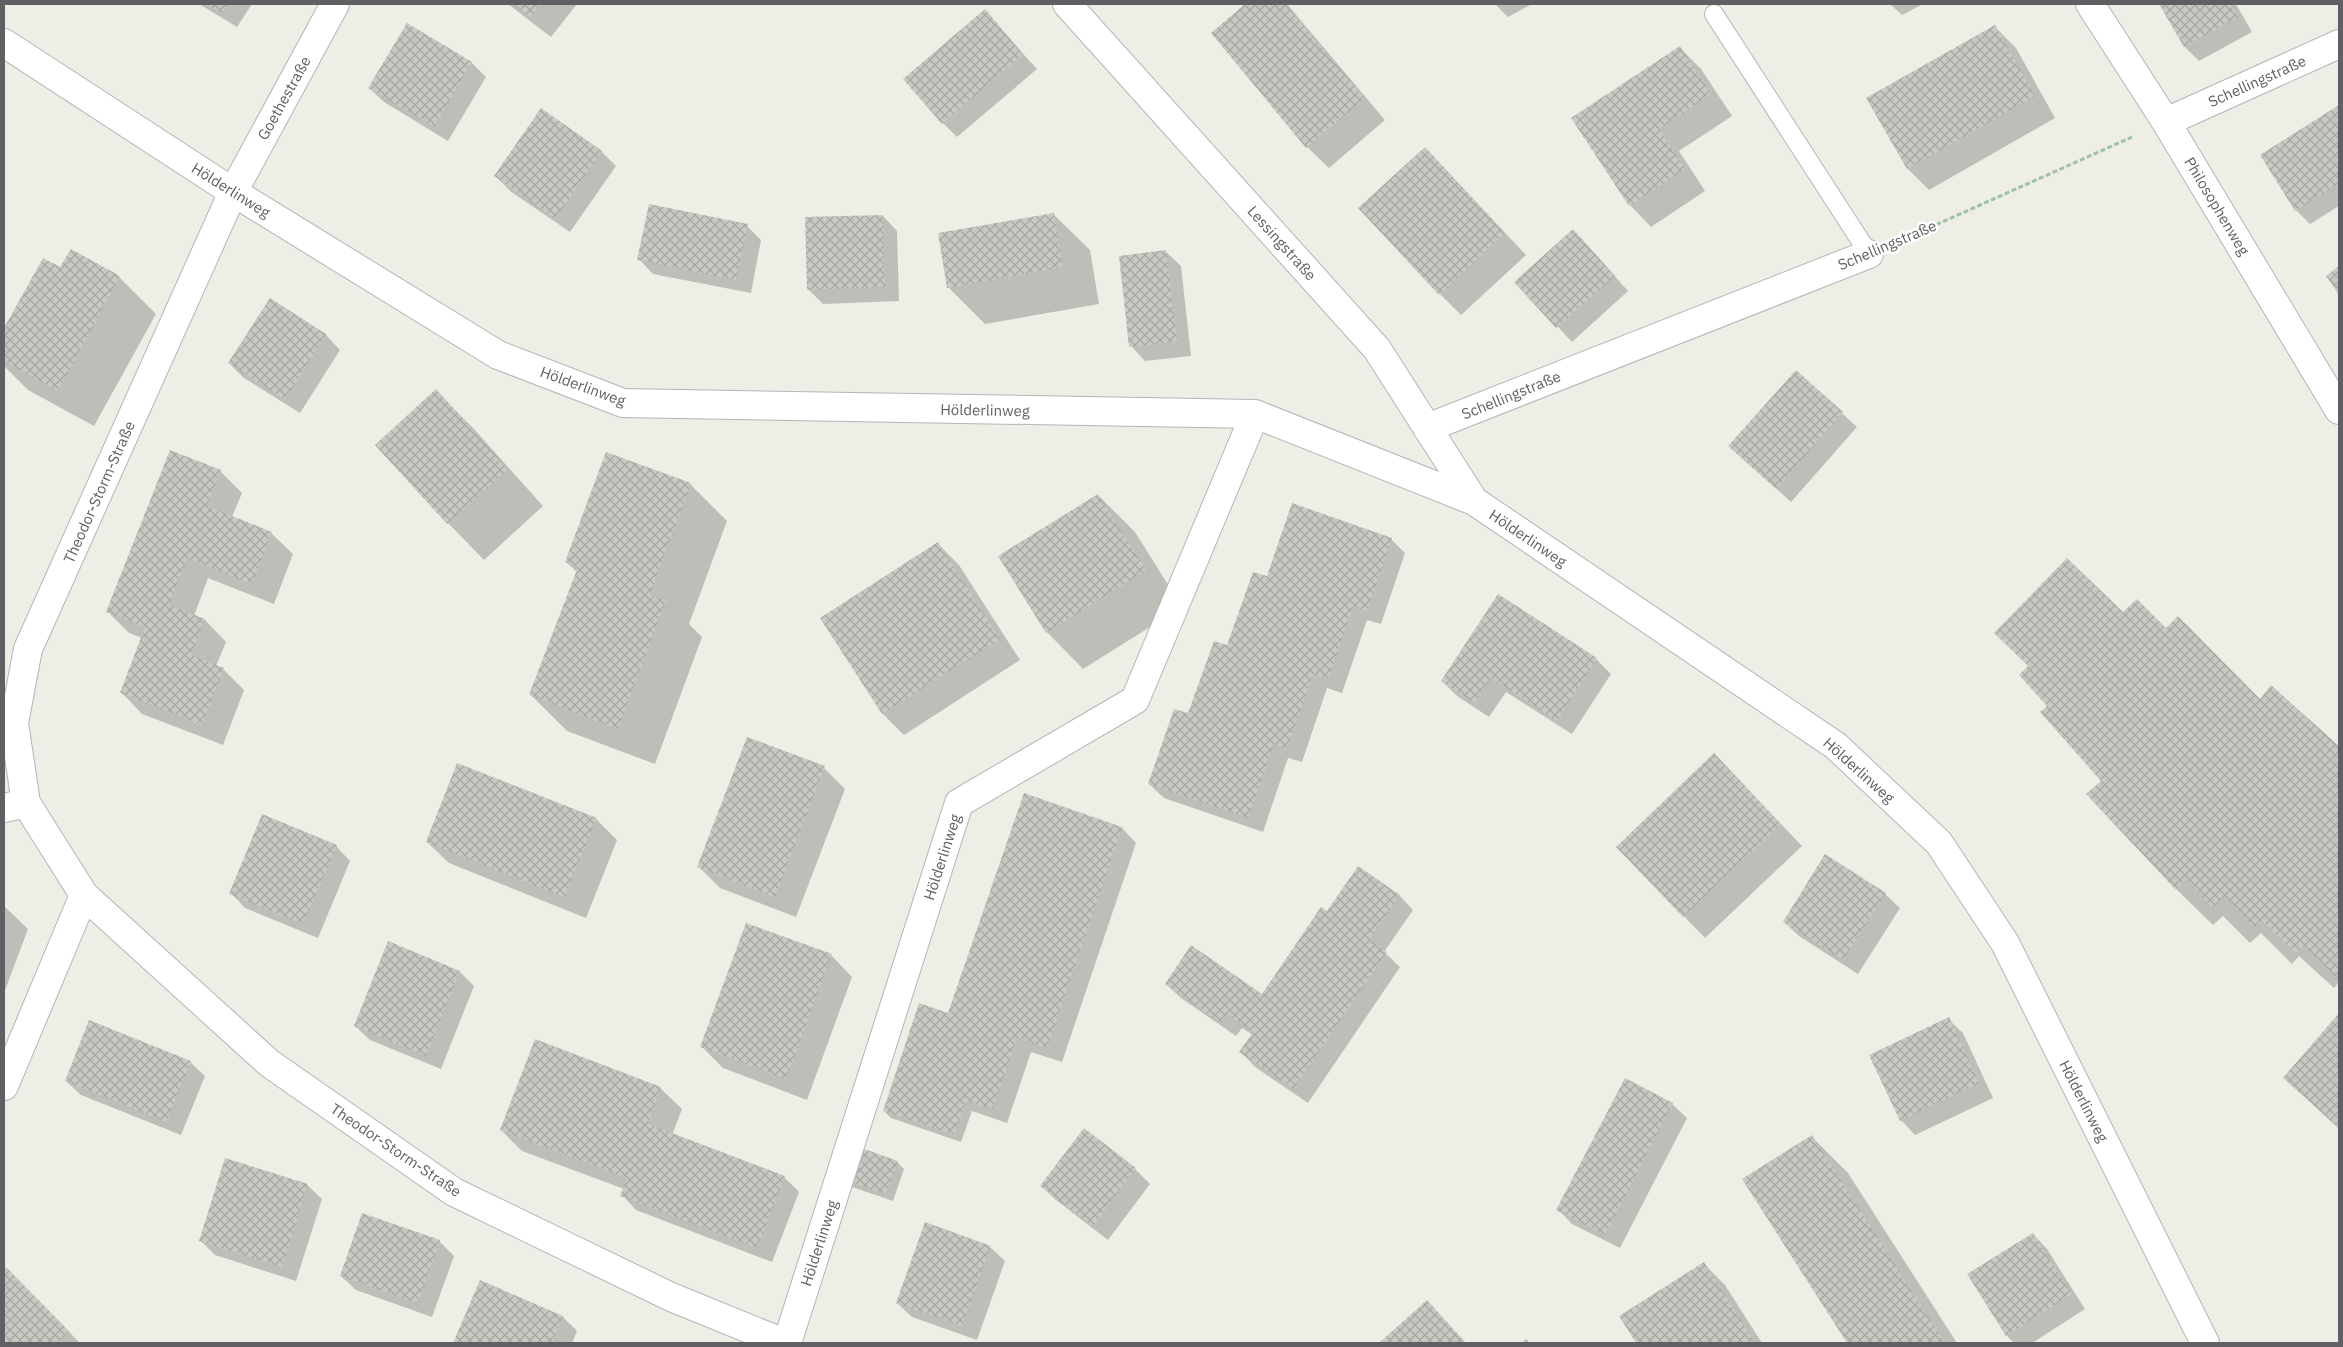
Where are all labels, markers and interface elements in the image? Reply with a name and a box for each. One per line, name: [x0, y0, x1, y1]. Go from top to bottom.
street label: Schellingstraße: [2205, 51, 2309, 111]
street label: Goethestraße: [253, 53, 315, 143]
street label: Philosophenweg: [2180, 154, 2254, 259]
street label: Hölderlinweg: [188, 158, 274, 222]
street label: Lessingstraße: [1243, 202, 1321, 284]
street label: Schellingstraße: [1835, 216, 1939, 274]
street label: Hölderlinweg: [538, 362, 628, 410]
street label: Schellingstraße: [1459, 367, 1563, 423]
street label: Hölderlinweg: [940, 400, 1030, 420]
street label: Theodor-Storm-Straße: [59, 418, 139, 566]
street label: Hölderlinweg: [1486, 505, 1570, 571]
street label: Hölderlinweg: [1819, 733, 1899, 807]
street label: Hölderlinweg: [919, 811, 965, 902]
street label: Hölderlinweg: [2055, 1057, 2113, 1145]
street label: Theodor-Storm-Straße: [327, 1099, 465, 1201]
street label: Hölderlinweg: [796, 1197, 842, 1288]

